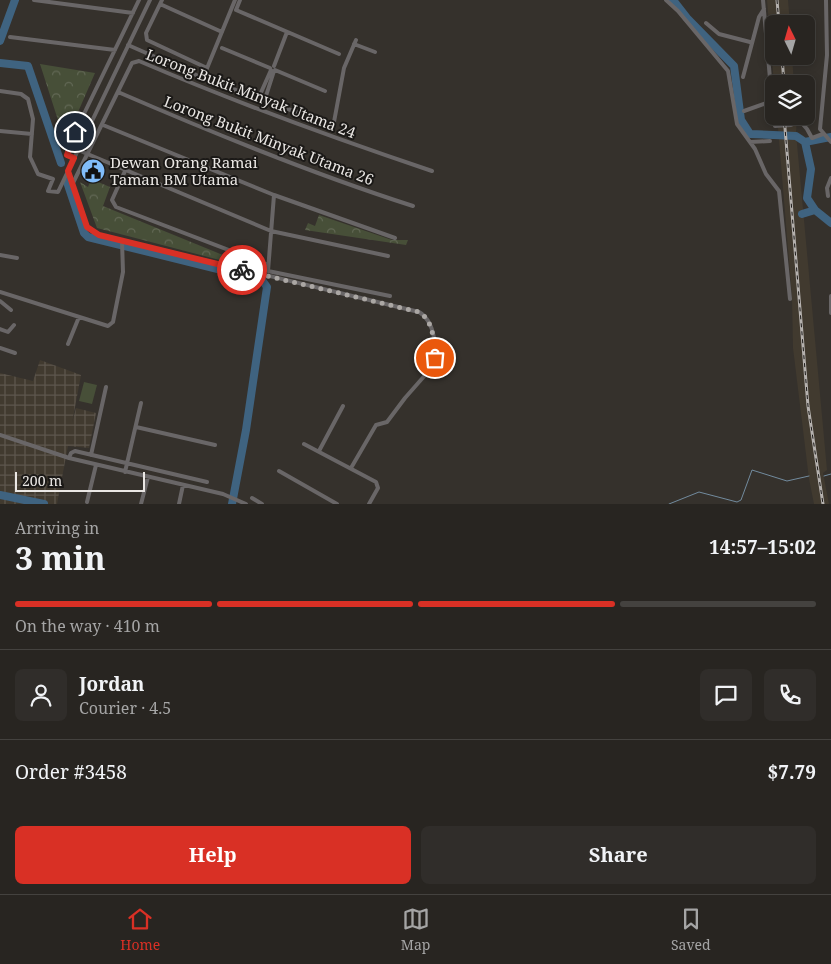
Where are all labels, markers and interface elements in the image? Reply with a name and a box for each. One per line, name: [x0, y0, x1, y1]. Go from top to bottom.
north arrow: [765, 15, 815, 65]
map controls: [765, 15, 815, 125]
street label: Lorong Bukit Minyak Utama 24: [143, 44, 359, 143]
button: layers: [765, 75, 815, 125]
street label: Lorong Bukit Minyak Utama 26: [161, 91, 377, 189]
pin: [54, 111, 96, 153]
icon: home: [61, 118, 89, 146]
place label: Dewan Orang Ramai Taman BM Utama: [110, 152, 258, 189]
public building icon: Dewan Orang Ramai Taman BM Utama: [80, 158, 106, 184]
courier: [217, 245, 267, 295]
icon: bike: [228, 256, 256, 284]
pin: [414, 337, 456, 379]
icon: bag: [421, 344, 449, 372]
scale bar: [15, 469, 145, 492]
text: 200 m: [22, 471, 62, 490]
text: Arriving in: [15, 517, 99, 539]
text: 14:57–15:02: [709, 534, 816, 560]
text: 3 min: [15, 536, 106, 579]
text: On the way · 410 m: [15, 615, 160, 637]
button: person: [15, 669, 67, 721]
button: chat: [700, 669, 752, 721]
button: phone: [764, 669, 816, 721]
text: Jordan: [79, 671, 145, 697]
text: Courier · 4.5: [79, 697, 171, 719]
text: Order #3458: [15, 759, 127, 785]
text: $7.79: [767, 759, 816, 785]
button: Help: [15, 826, 411, 884]
button: Share: [421, 826, 816, 884]
tab: Home: [120, 905, 160, 954]
tab: Map: [401, 905, 430, 954]
tab: Saved: [671, 905, 711, 954]

